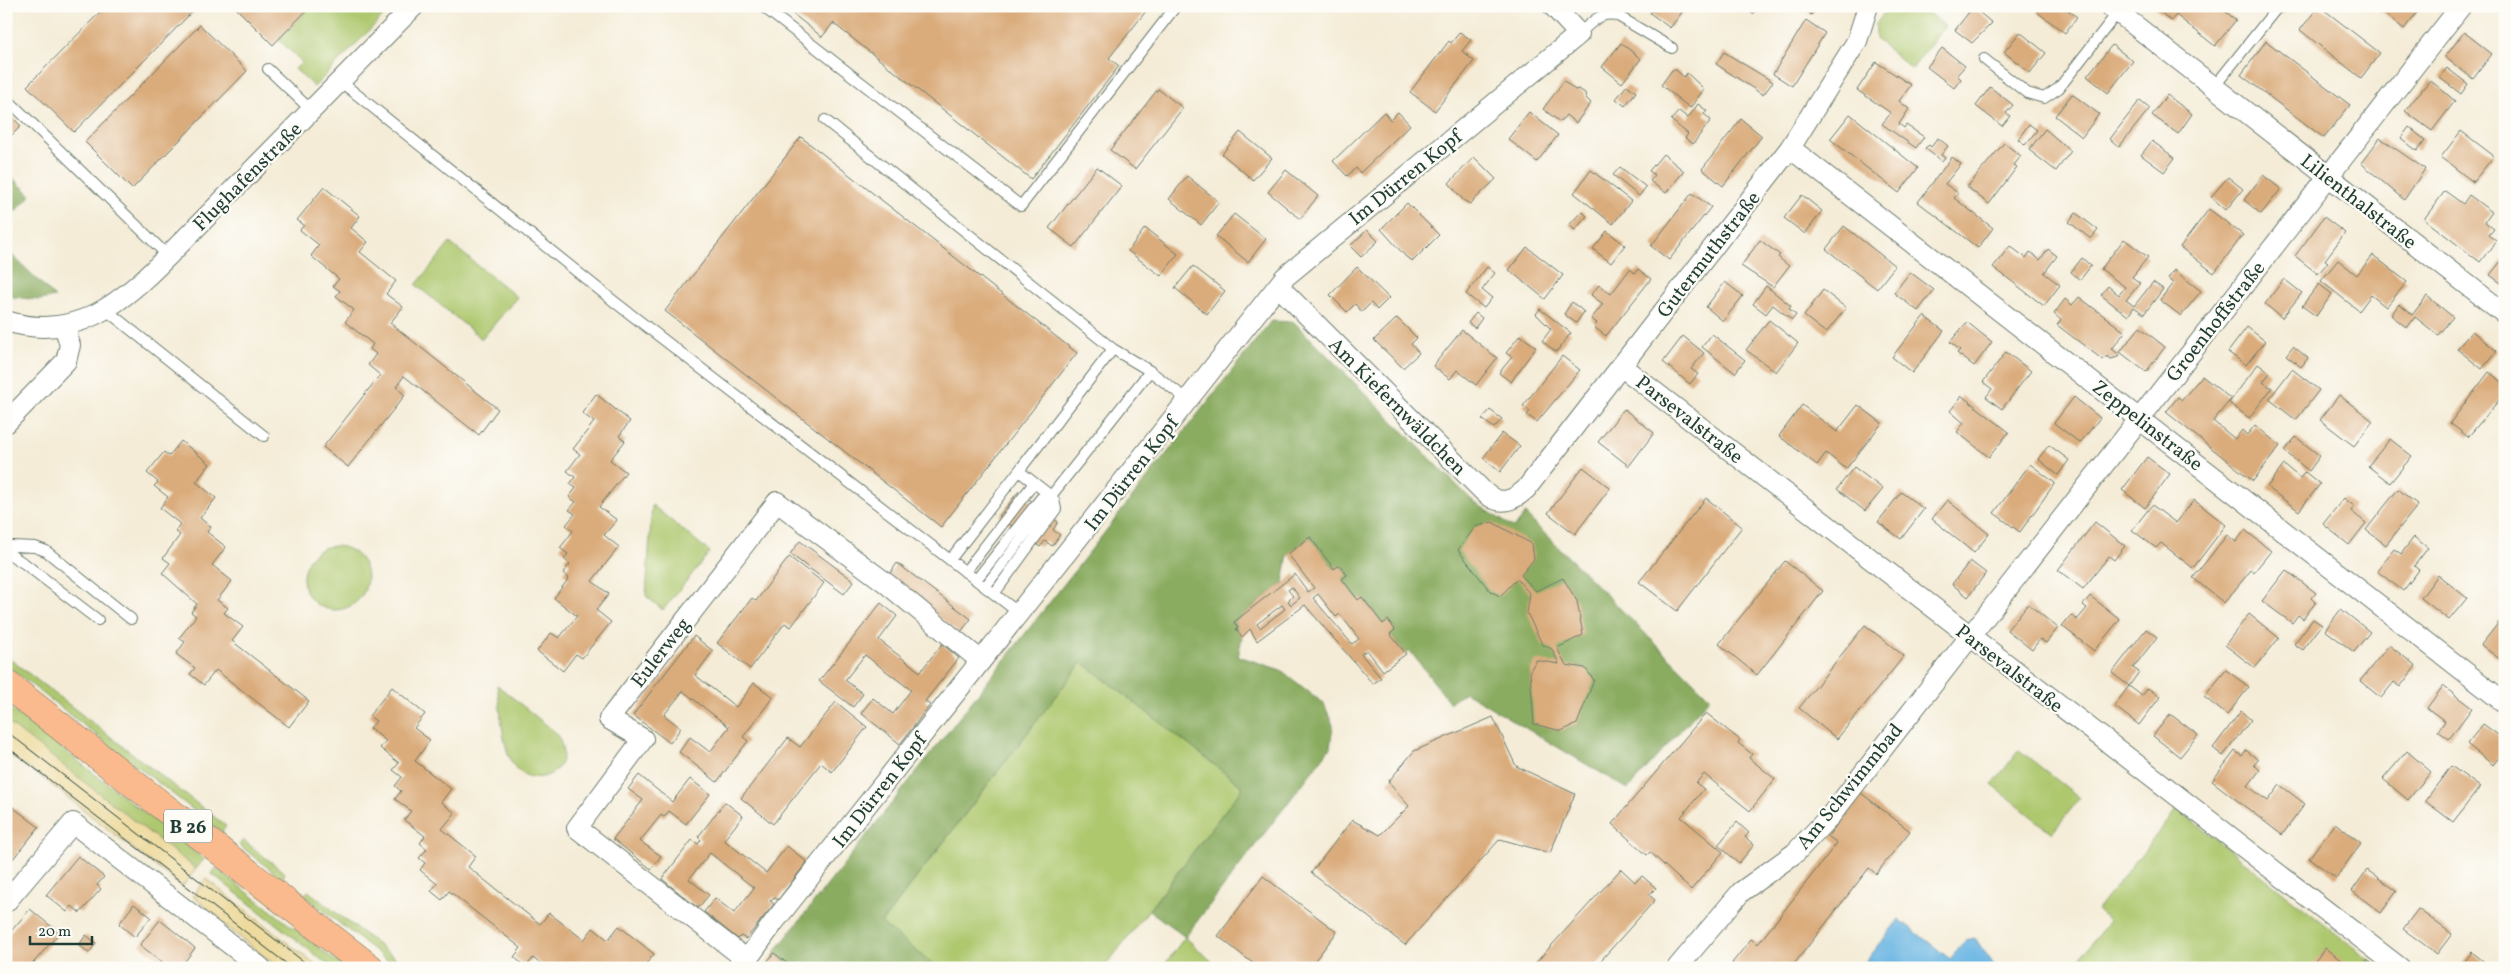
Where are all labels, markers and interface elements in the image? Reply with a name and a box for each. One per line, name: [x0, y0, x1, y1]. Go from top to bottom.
street label: Flughafenstraße: [188, 117, 309, 238]
street label: Im Dürren Kopf: [1344, 123, 1471, 233]
street label: Lilienthalstraße: [2294, 148, 2422, 257]
street label: Gutermuthstraße: [1651, 186, 1768, 324]
street label: Groenhoffstraße: [2161, 256, 2273, 388]
street label: Am Kiefernwäldchen: [1321, 332, 1472, 483]
street label: Parsevalstraße: [1629, 370, 1748, 472]
street label: Zeppelinstraße: [2085, 374, 2208, 479]
street label: Im Dürren Kopf: [1079, 409, 1188, 537]
street label: Eulerweg: [625, 612, 698, 694]
street label: Parsevalstraße: [1949, 619, 2068, 721]
street label: Am Schwimmbad: [1791, 718, 1910, 856]
street label: Im Dürren Kopf: [827, 726, 936, 854]
road number: B 26: [164, 809, 212, 842]
scale bar: [30, 914, 92, 946]
text: 20 m: [38, 922, 71, 943]

